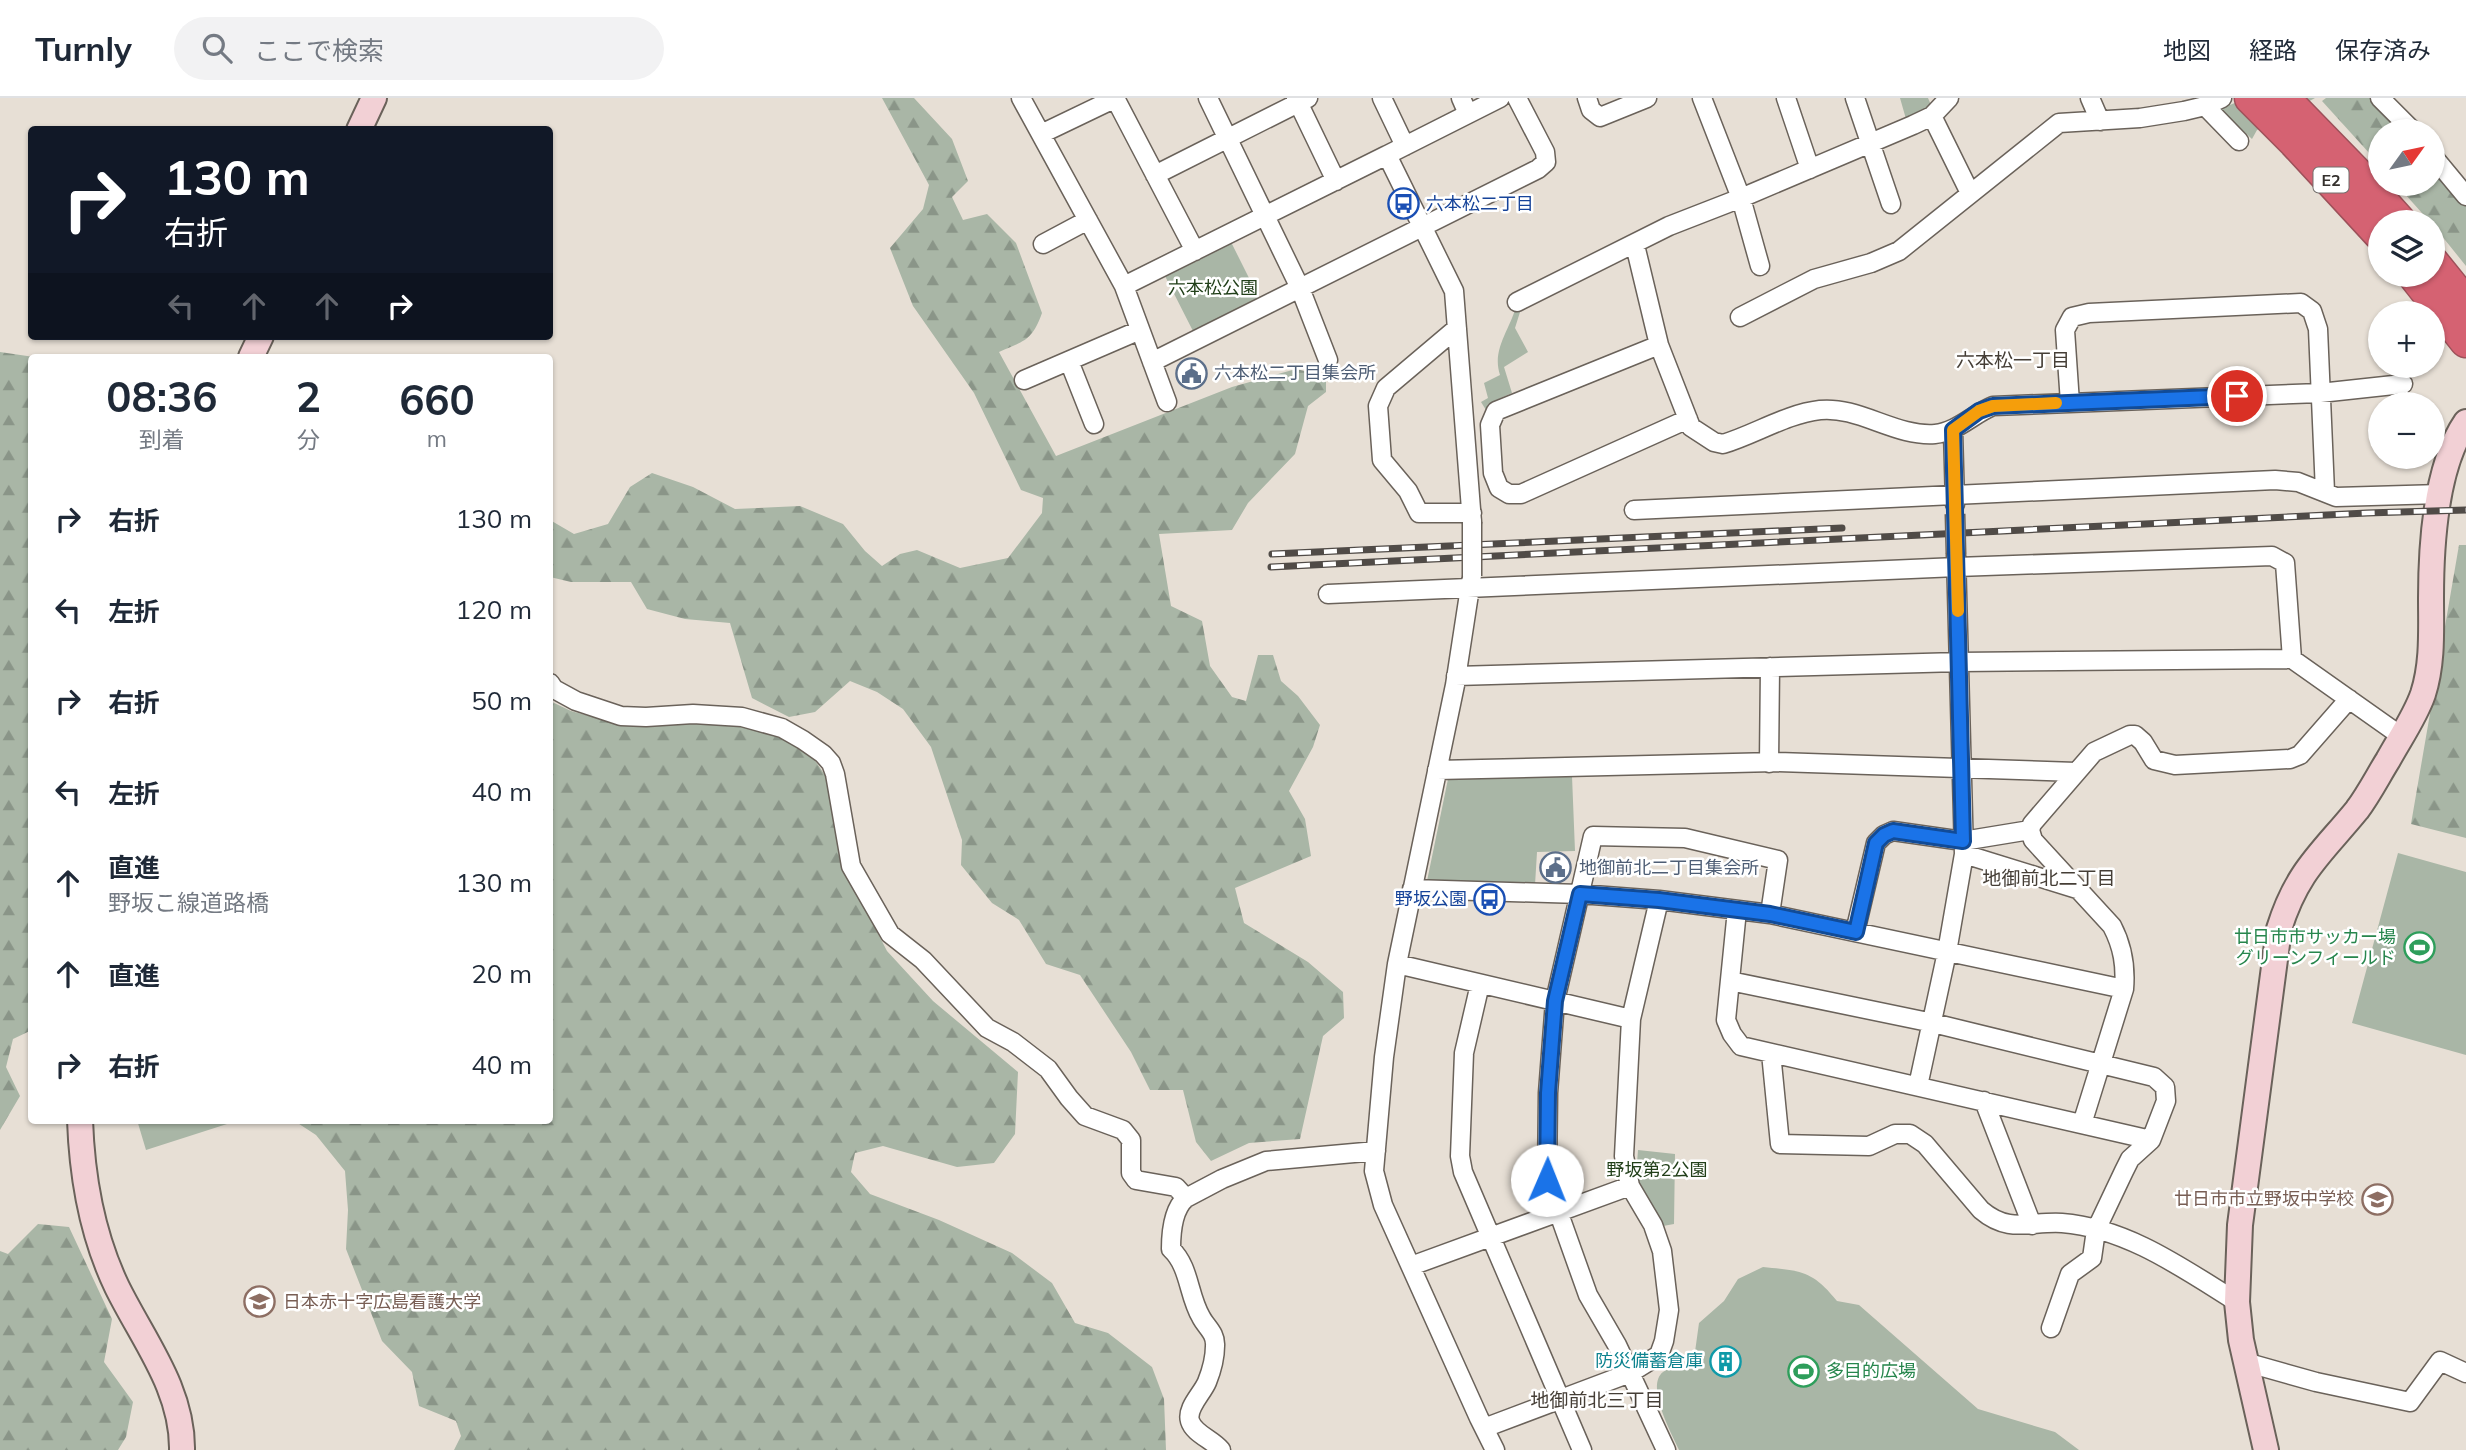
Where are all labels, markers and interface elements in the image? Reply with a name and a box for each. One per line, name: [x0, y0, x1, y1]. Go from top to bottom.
search box: [174, 17, 664, 80]
text: Turnly: [35, 28, 132, 69]
icon: search: [198, 29, 236, 67]
text: ここで検索: [254, 34, 384, 67]
text: 地図: [2163, 35, 2211, 65]
text: 経路: [2249, 35, 2297, 65]
text: 保存済み: [2335, 35, 2431, 65]
north arrow: [2368, 119, 2445, 196]
map controls: [2368, 119, 2445, 469]
text: 130 m: [164, 146, 310, 207]
icon: right: [49, 154, 140, 245]
road number: E2: [2314, 167, 2348, 192]
bus stop icon: 六本松二丁目: [1386, 187, 1420, 221]
place label: 六本松二丁目: [1426, 192, 1534, 215]
button: layers: [2368, 210, 2445, 287]
text: 右折: [164, 212, 228, 252]
park label: 六本松公園: [1168, 276, 1258, 299]
icon: left: [162, 287, 200, 325]
icon: ahead: [235, 287, 273, 325]
icon: ahead: [308, 287, 346, 325]
icon: right: [381, 287, 419, 325]
button: +: [2368, 301, 2445, 378]
district label: 六本松一丁目: [1956, 348, 2070, 372]
public building icon: 六本松二丁目集会所: [1174, 356, 1208, 390]
place label: 六本松二丁目集会所: [1214, 361, 1376, 384]
pin: [2207, 366, 2267, 426]
text: 08:36: [106, 370, 217, 423]
text: 2: [296, 370, 321, 423]
text: 660: [399, 373, 475, 426]
icon: arrive: [2218, 377, 2256, 415]
button: −: [2368, 392, 2445, 469]
text: m: [427, 424, 447, 453]
text: 到着: [139, 425, 185, 454]
text: 分: [297, 425, 320, 454]
icon: right: [49, 500, 87, 538]
text: 130 m: [456, 502, 532, 535]
text: 右折: [108, 504, 160, 537]
icon: left: [49, 591, 87, 629]
text: 120 m: [456, 593, 532, 626]
text: 左折: [108, 595, 160, 628]
icon: right: [49, 682, 87, 720]
text: 50 m: [471, 684, 532, 717]
text: 右折: [108, 686, 160, 719]
icon: left: [49, 773, 87, 811]
text: 40 m: [471, 775, 532, 808]
text: 左折: [108, 777, 160, 810]
text: 直進: [108, 851, 160, 884]
public building icon: 地御前北二丁目集会所: [1539, 851, 1573, 885]
place label: 地御前北二丁目集会所: [1579, 856, 1759, 879]
icon: ahead: [49, 864, 87, 902]
text: 130 m: [456, 866, 532, 899]
district label: 地御前北二丁目: [1982, 866, 2116, 890]
bus stop icon: 野坂公園: [1473, 882, 1507, 916]
place label: 野坂公園: [1395, 887, 1467, 910]
text: 野坂こ線道路橋: [108, 888, 269, 917]
place label: 廿日市市サッカー場 グリーンフィールド: [2234, 925, 2396, 969]
sports icon: 廿日市市サッカー場 グリーンフィールド: [2402, 930, 2436, 964]
icon: ahead: [49, 955, 87, 993]
text: 20 m: [471, 957, 532, 990]
text: 直進: [108, 959, 160, 992]
icon: right: [49, 1046, 87, 1084]
text: 40 m: [471, 1048, 532, 1081]
text: 右折: [108, 1050, 160, 1083]
position arrow: [1510, 1143, 1584, 1217]
park label: 野坂第2公園: [1607, 1158, 1707, 1181]
school or university icon: 廿日市市立野坂中学校: [2360, 1182, 2394, 1216]
place label: 廿日市市立野坂中学校: [2174, 1187, 2354, 1210]
school or university icon: 日本赤十字広島看護大学: [243, 1285, 277, 1319]
place label: 日本赤十字広島看護大学: [283, 1290, 481, 1313]
building icon: 防災備蓄倉庫: [1709, 1344, 1743, 1378]
place label: 防災備蓄倉庫: [1595, 1349, 1703, 1372]
sports icon: 多目的広場: [1786, 1354, 1820, 1388]
place label: 多目的広場: [1826, 1359, 1916, 1382]
district label: 地御前北三丁目: [1530, 1388, 1664, 1412]

